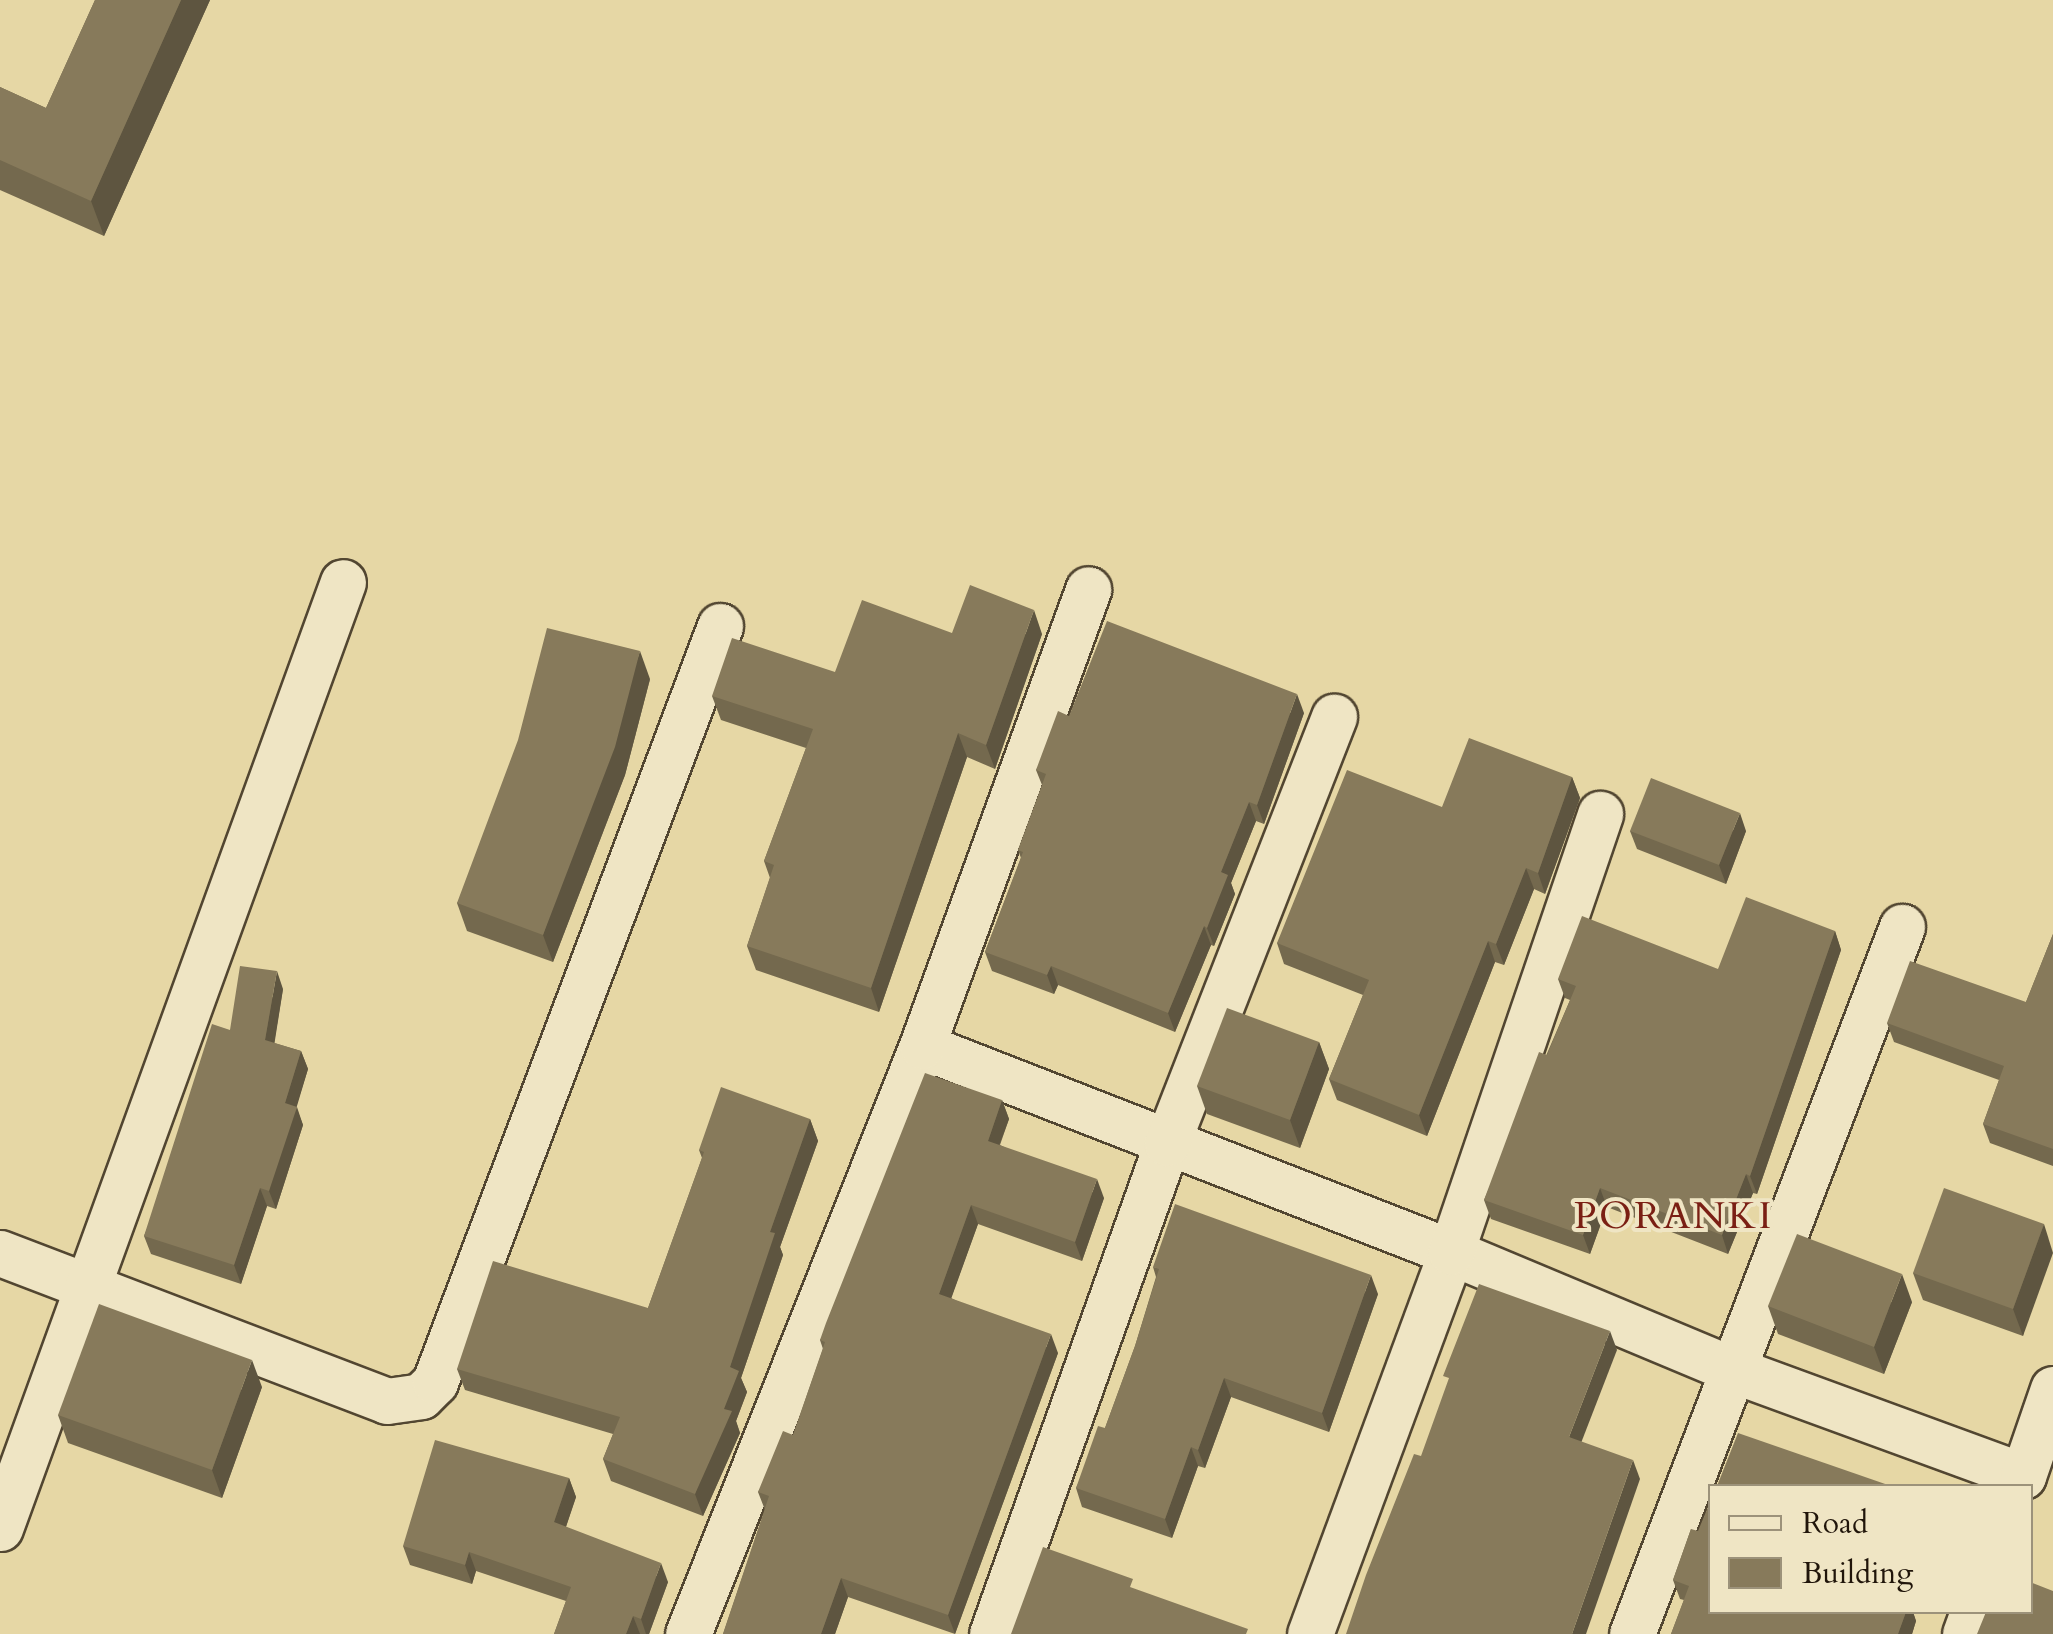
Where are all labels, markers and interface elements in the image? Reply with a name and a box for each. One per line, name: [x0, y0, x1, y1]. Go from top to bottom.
district label: PORANKI: [1574, 1194, 1774, 1240]
legend: [1708, 1484, 2033, 1614]
text: Road: [1802, 1503, 1868, 1544]
text: Building: [1802, 1553, 1913, 1594]

